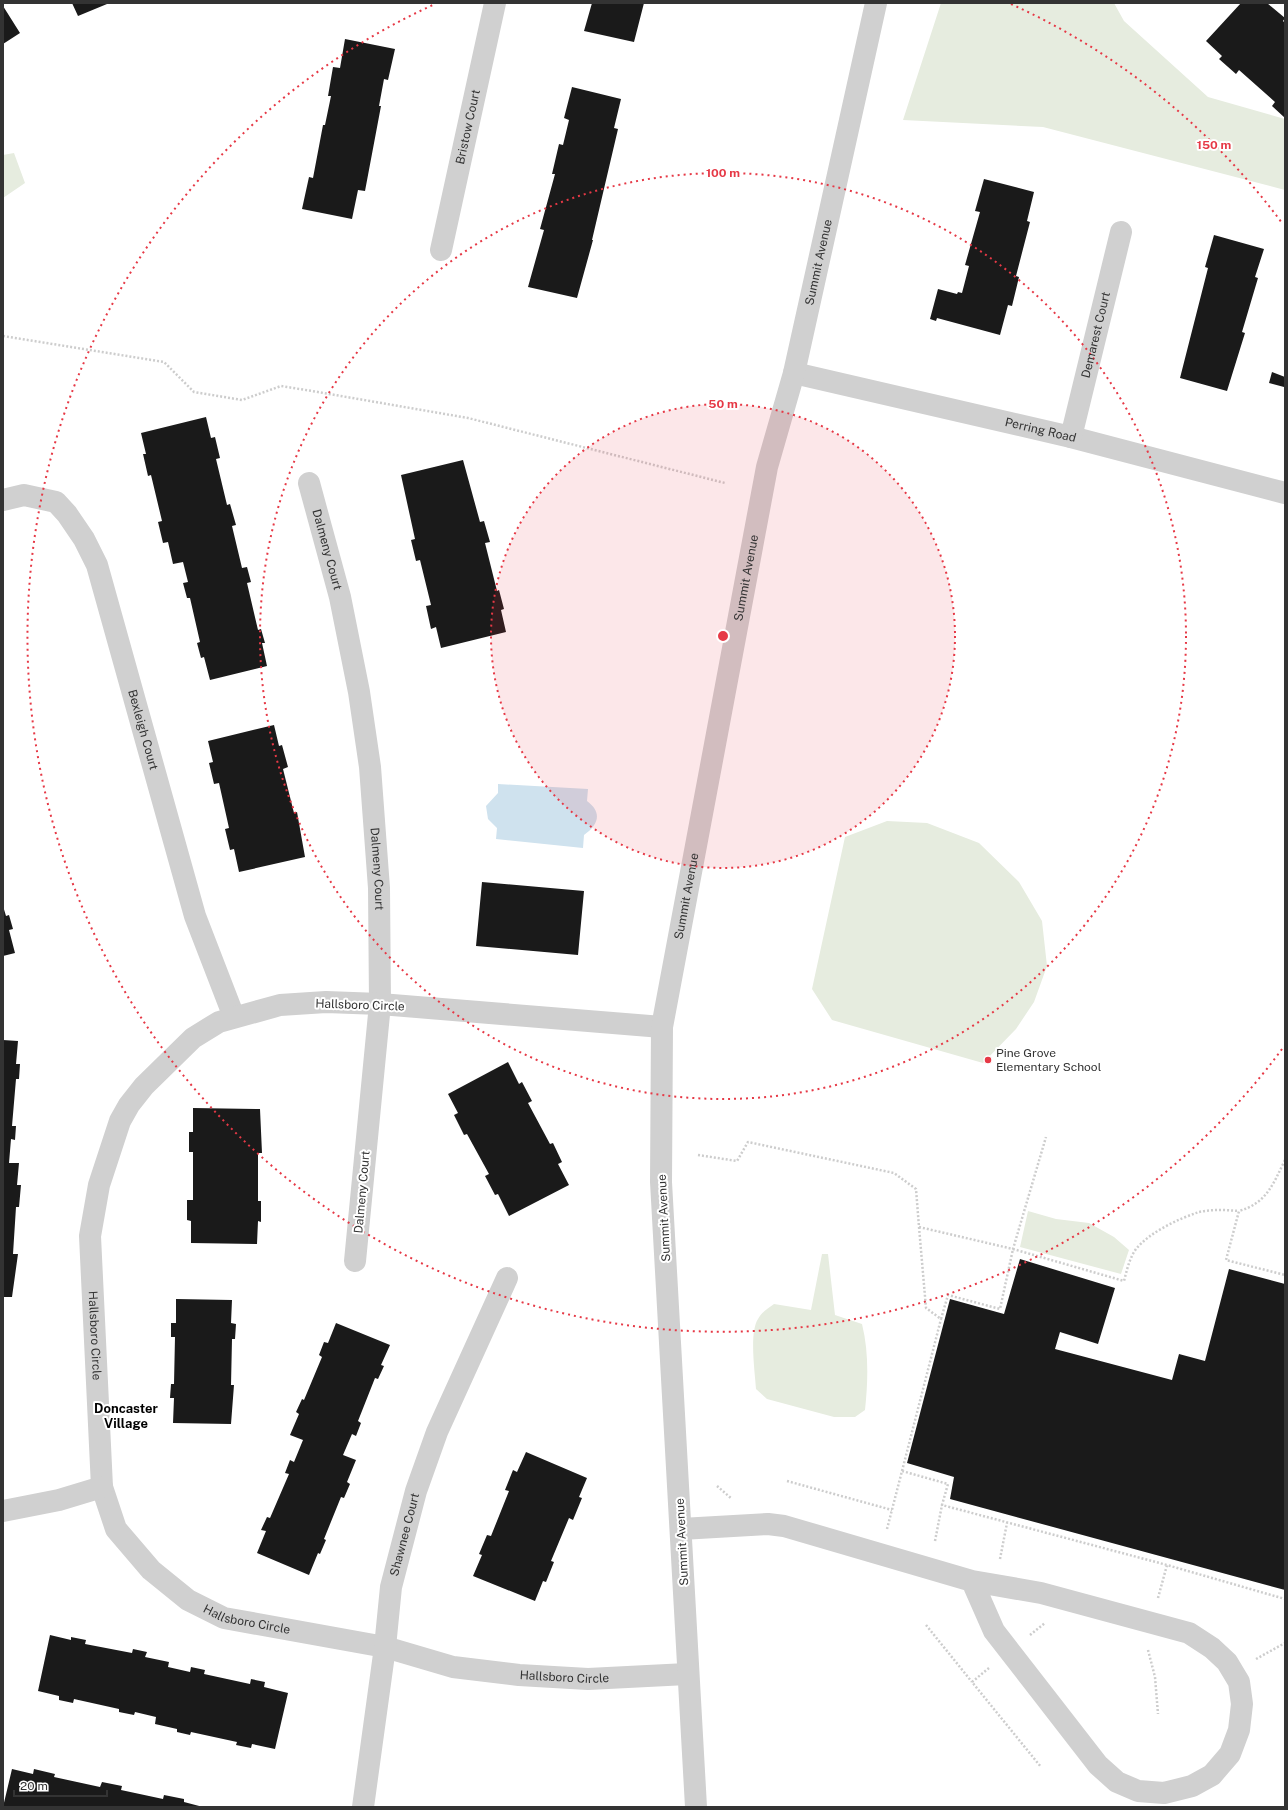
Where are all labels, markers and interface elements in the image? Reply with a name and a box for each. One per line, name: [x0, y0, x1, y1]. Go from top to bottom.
street label: Bristow Court: [453, 88, 483, 166]
text: 150 m: [1197, 138, 1231, 152]
text: 100 m: [706, 166, 740, 180]
street label: Summit Avenue: [802, 218, 835, 307]
street label: Demarest Court: [1079, 290, 1113, 380]
text: 50 m: [708, 397, 738, 411]
street label: Perring Road: [1004, 415, 1078, 445]
street label: Dalmeny Court: [309, 508, 345, 592]
street label: Summit Avenue: [731, 533, 761, 622]
centre of rings: [716, 629, 730, 643]
street label: Bexleigh Court: [125, 688, 161, 772]
street label: Dalmeny Court: [368, 827, 386, 911]
street label: Summit Avenue: [672, 852, 702, 941]
street label: Hallsboro Circle: [315, 996, 405, 1014]
place label: Pine Grove Elementary School: [996, 1046, 1102, 1074]
marker: Pine Grove Elementary School: [983, 1055, 993, 1065]
street label: Dalmeny Court: [351, 1150, 373, 1234]
street label: Summit Avenue: [655, 1174, 673, 1262]
street label: Hallsboro Circle: [86, 1291, 104, 1381]
district label: Doncaster Village: [94, 1401, 159, 1431]
street label: Shawnee Court: [387, 1491, 422, 1578]
street label: Summit Avenue: [673, 1498, 691, 1586]
street label: Hallsboro Circle: [201, 1602, 292, 1637]
street label: Hallsboro Circle: [519, 1668, 610, 1686]
scale bar: [14, 1772, 107, 1798]
text: 20 m: [20, 1779, 48, 1793]

